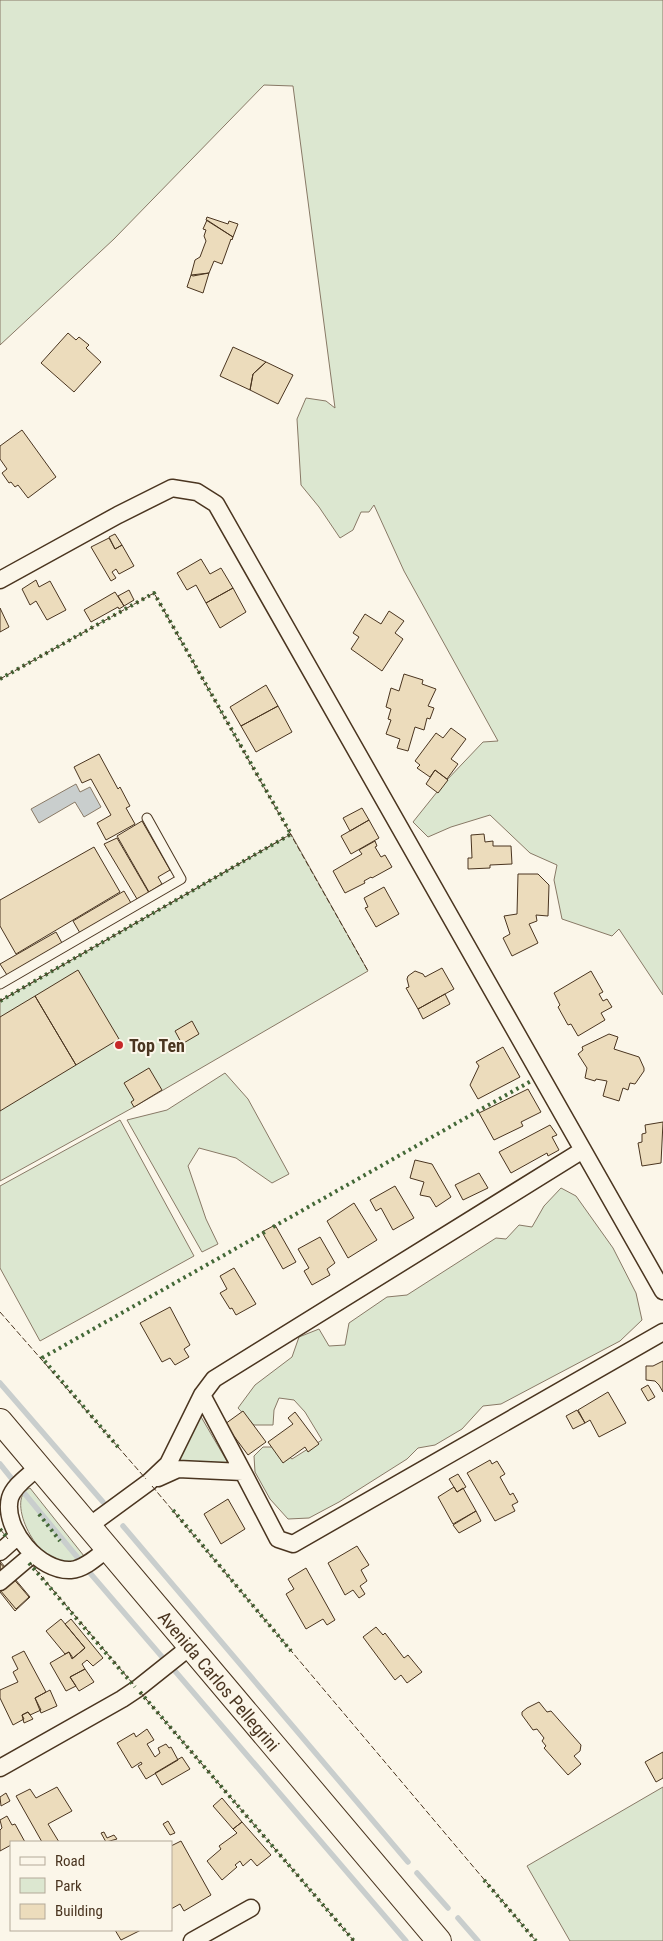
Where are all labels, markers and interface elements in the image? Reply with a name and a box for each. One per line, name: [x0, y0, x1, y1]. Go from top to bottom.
place label: Top Ten: [129, 1035, 185, 1056]
marker: Top Ten: [113, 1039, 125, 1051]
street label: Avenida Carlos Pellegrini: [154, 1606, 284, 1755]
legend: [10, 1841, 172, 1931]
text: Road: [55, 1852, 85, 1870]
text: Park: [55, 1877, 82, 1895]
text: Building: [55, 1902, 103, 1920]

